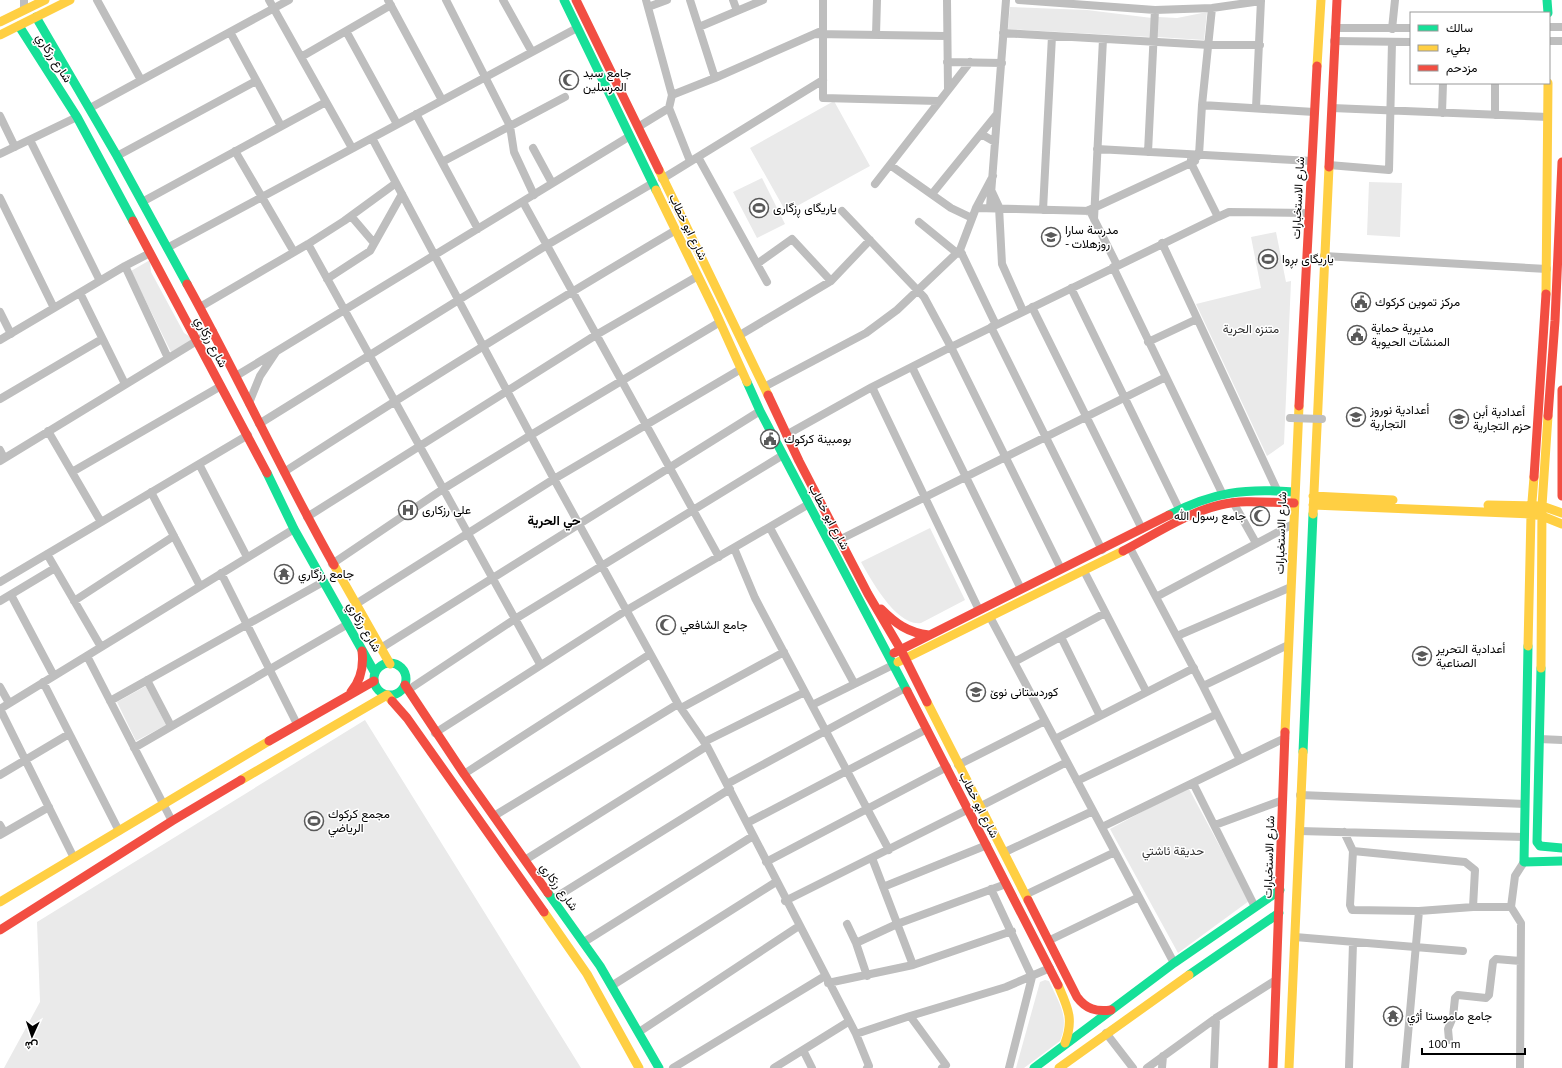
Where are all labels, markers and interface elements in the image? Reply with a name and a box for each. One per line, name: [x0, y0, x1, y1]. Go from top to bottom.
legend: [1410, 12, 1550, 84]
text: سالك: [1446, 20, 1473, 35]
street label: شارع رزكاري: [31, 30, 76, 87]
text: بطيء: [1446, 40, 1470, 58]
text: مزدحم: [1446, 60, 1477, 76]
place label: جامع سيد المرسلين: [583, 65, 631, 95]
mosque icon: جامع سيد المرسلين: [558, 69, 580, 91]
street label: شارع الاستخبارات: [1288, 156, 1309, 240]
street label: شارع ابو خطاب: [664, 191, 711, 263]
sports icon: یاریگای ڕزگاری: [748, 197, 770, 219]
place label: یاریگای ڕزگاری: [773, 200, 837, 218]
place label: مدرسة سارا - روزهلات: [1065, 222, 1119, 252]
school or university icon: مدرسة سارا - روزهلات: [1040, 226, 1062, 248]
sports icon: یاریگای بڕوا: [1257, 248, 1279, 270]
place label: یاریگای بڕوا: [1282, 251, 1334, 269]
public building icon: مركز تموين كركوك: [1350, 291, 1372, 313]
place label: مركز تموين كركوك: [1375, 294, 1460, 310]
street label: شارع رزكاري: [189, 314, 231, 371]
place label: مديرية حماية المنشآت الحيوية: [1371, 320, 1450, 350]
park label: متنزه الحرية: [1223, 321, 1279, 337]
public building icon: مديرية حماية المنشآت الحيوية: [1346, 324, 1368, 346]
place label: أعدادية نوروز التجارية: [1369, 402, 1429, 432]
place label: أعدادية أبن حزم التجارية: [1473, 404, 1531, 434]
school or university icon: أعدادية نوروز التجارية: [1345, 406, 1367, 428]
school or university icon: أعدادية أبن حزم التجارية: [1448, 408, 1470, 430]
public building icon: بومبينة كركوك: [759, 428, 781, 450]
place label: بومبينة كركوك: [784, 431, 851, 447]
street label: شارع ابو خطاب: [804, 481, 853, 553]
street label: شارع الاستخبارات: [1272, 491, 1291, 575]
hospital icon: على رزكارى: [397, 499, 419, 521]
place label: على رزكارى: [422, 502, 471, 518]
mosque icon: جامع رسول الله: [1249, 505, 1271, 527]
place label: جامع رسول الله: [1174, 508, 1246, 525]
district label: حي الحرية: [527, 512, 581, 531]
temple icon: جامع رزگاري: [273, 563, 295, 585]
place label: جامع رزگاري: [298, 566, 354, 584]
street label: شارع رزكاري: [342, 599, 385, 656]
mosque icon: جامع الشافعي: [655, 614, 677, 636]
place label: جامع الشافعي: [680, 617, 748, 635]
place label: أعدادية التحرير الصناعية: [1435, 641, 1505, 670]
school or university icon: أعدادية التحرير الصناعية: [1411, 645, 1433, 667]
school or university icon: کوردستانی نوێ: [965, 681, 987, 703]
place label: کوردستانی نوێ: [990, 684, 1058, 700]
street label: شارع ابو خطاب: [955, 769, 1002, 841]
place label: مجمع كركوك الرياضي: [328, 806, 390, 838]
sports icon: مجمع كركوك الرياضي: [303, 810, 325, 832]
street label: شارع الاستخبارات: [1260, 815, 1279, 899]
park label: حديقة ئاشتي: [1142, 843, 1204, 861]
street label: شارع رزكاري: [535, 860, 582, 915]
temple icon: جامع ماموستا أژي: [1382, 1005, 1404, 1027]
place label: جامع ماموستا أژي: [1407, 1008, 1492, 1026]
north arrow: [12, 1016, 52, 1056]
scale bar: [1422, 1030, 1525, 1056]
text: 100 m: [1428, 1036, 1461, 1051]
text: ش: [25, 1039, 38, 1053]

